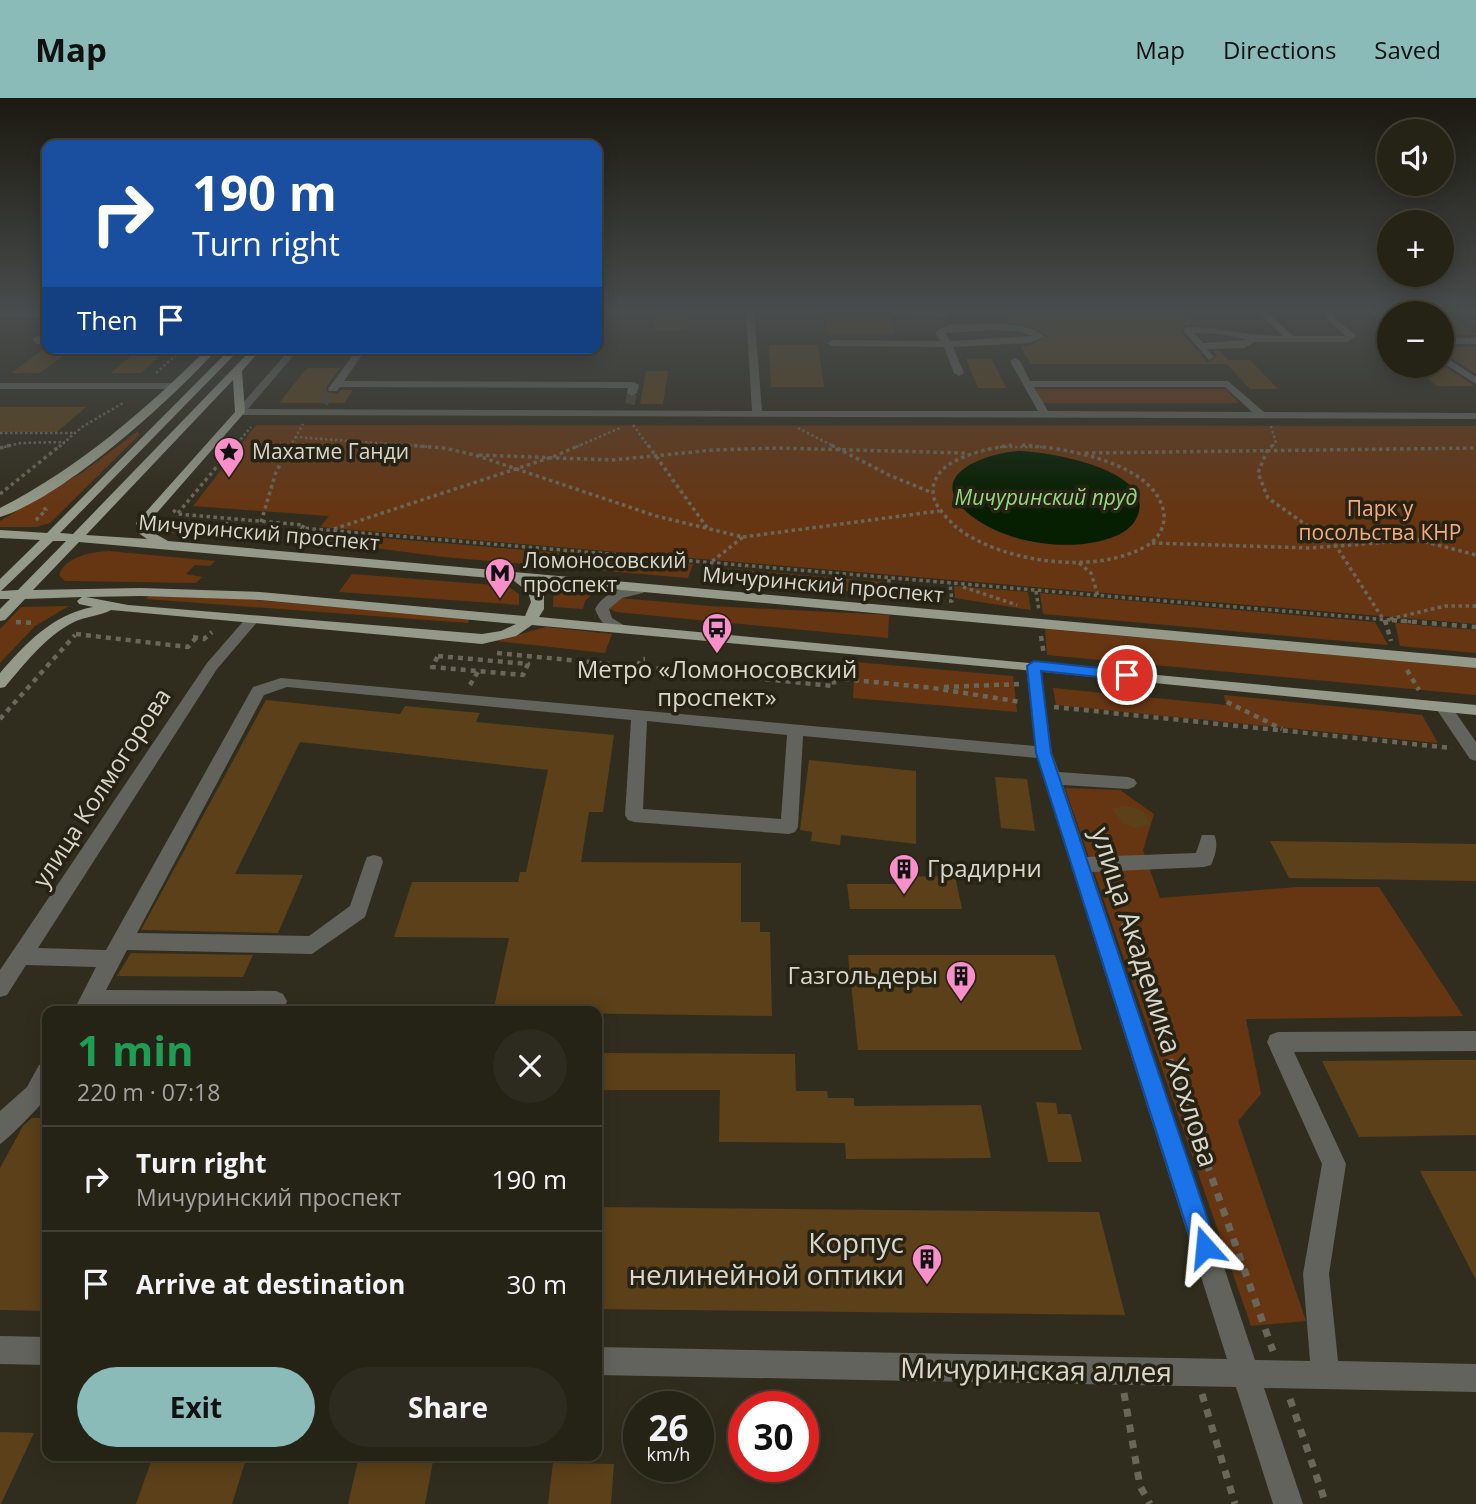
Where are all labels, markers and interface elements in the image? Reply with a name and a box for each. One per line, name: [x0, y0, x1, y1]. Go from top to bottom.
text: Map: [35, 27, 107, 72]
text: Map: [1135, 33, 1185, 66]
text: Directions: [1223, 33, 1336, 66]
text: Saved: [1374, 33, 1441, 66]
map controls: [1377, 119, 1454, 378]
button: sound: [1377, 119, 1454, 196]
text: 190 m: [192, 159, 337, 225]
icon: right: [77, 168, 168, 259]
button: +: [1377, 210, 1454, 287]
text: Turn right: [192, 222, 340, 265]
icon: arrive: [152, 301, 190, 339]
button: −: [1377, 301, 1454, 378]
text: Then: [77, 302, 138, 338]
place icon: Махатме Ганди: [212, 435, 246, 479]
place label: Махатме Ганди: [252, 437, 409, 465]
water label: Мичуринский пруд: [955, 483, 1138, 511]
park label: Парк у посольства КНР: [1299, 494, 1461, 546]
street label: Мичуринский проспект: [137, 508, 381, 557]
place label: Ломоносовский проспект: [523, 546, 687, 598]
metro station icon: Ломоносовский проспект: [483, 556, 517, 600]
street label: Мичуринский проспект: [701, 560, 945, 609]
bus stop icon: Метро «Ломоносовский проспект»: [700, 611, 734, 655]
pin: [1097, 645, 1157, 705]
place label: Метро «Ломоносовский проспект»: [577, 652, 857, 713]
icon: arrive: [1108, 656, 1146, 694]
street label: улица Колмогорова: [24, 681, 178, 893]
street label: улица Академика Хохлова: [1083, 822, 1229, 1172]
place label: Градирни: [927, 851, 1042, 884]
building icon: Градирни: [887, 852, 921, 896]
place label: Газгольдеры: [788, 958, 938, 991]
building icon: Газгольдеры: [944, 959, 978, 1003]
text: 1 min: [77, 1021, 194, 1078]
button: close: [493, 1029, 567, 1103]
text: 220 m · 07:18: [77, 1076, 220, 1108]
text: Turn right: [136, 1145, 267, 1181]
icon: right: [77, 1160, 115, 1198]
text: 190 m: [492, 1161, 567, 1197]
text: Мичуринский проспект: [136, 1181, 401, 1213]
position arrow: [1168, 1210, 1242, 1284]
place label: Корпус нелинейной оптики: [628, 1223, 904, 1293]
building icon: Корпус нелинейной оптики: [910, 1242, 944, 1286]
icon: arrive: [77, 1265, 115, 1303]
text: Arrive at destination: [136, 1266, 405, 1302]
text: 30 m: [506, 1266, 567, 1302]
street label: Мичуринская аллея: [900, 1348, 1172, 1390]
button: Exit: [77, 1367, 315, 1447]
button: Share: [329, 1367, 567, 1447]
speed limit sign: 30: [728, 1391, 819, 1482]
text: 26: [648, 1404, 689, 1451]
text: km/h: [647, 1442, 690, 1466]

